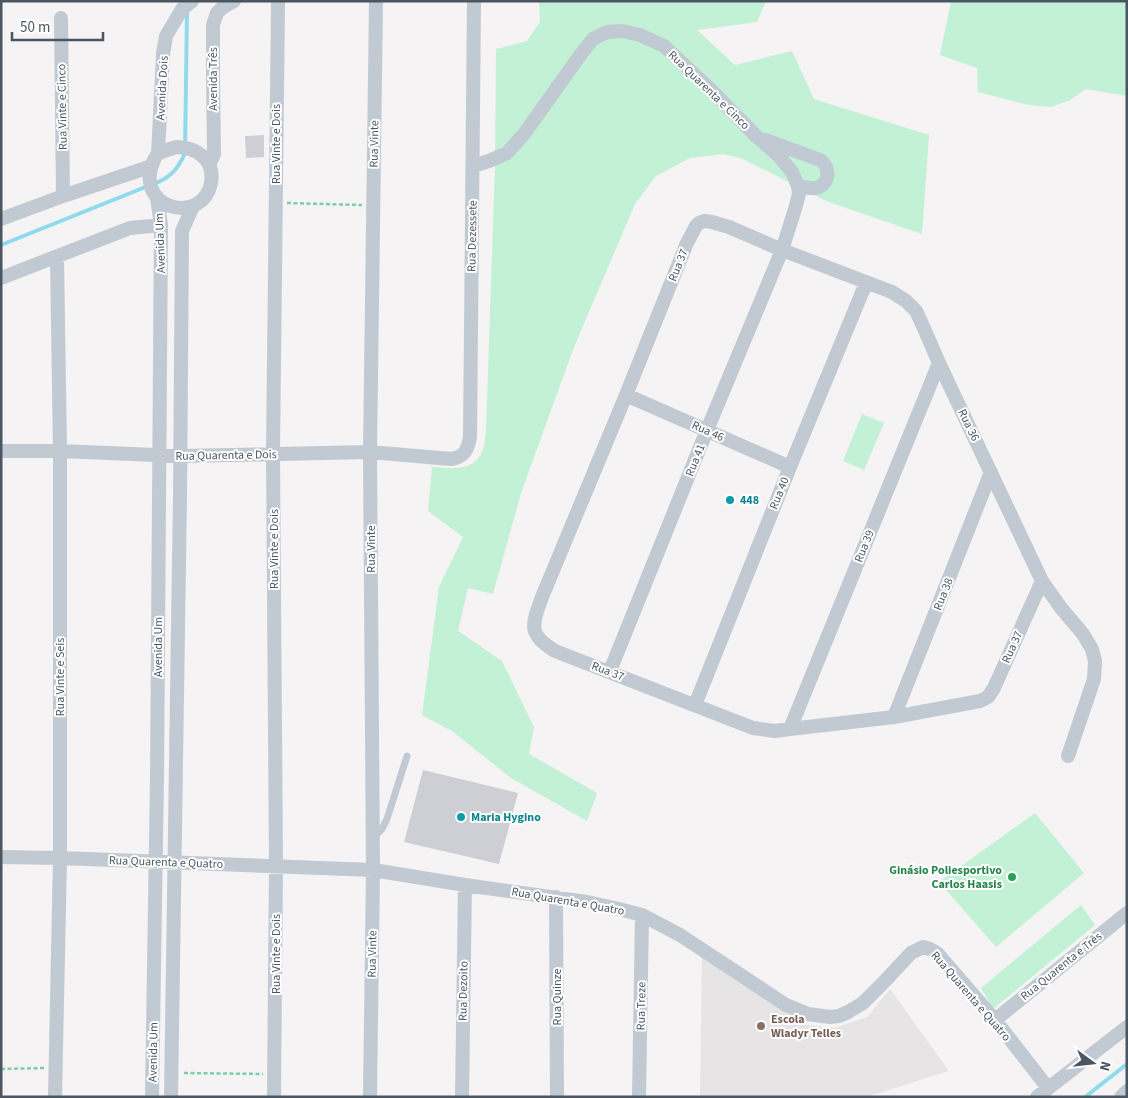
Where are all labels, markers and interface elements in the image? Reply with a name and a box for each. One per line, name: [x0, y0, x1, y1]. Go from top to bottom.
scale bar: [12, 10, 104, 42]
text: 50 m: [20, 17, 50, 38]
street label: Avenida Três: [205, 47, 222, 111]
street label: Rua Quarenta e Cinco: [664, 47, 753, 134]
street label: Avenida Dois: [152, 55, 173, 121]
street label: Rua Vinte e Cinco: [53, 64, 72, 150]
street label: Rua Vinte e Dois: [268, 104, 285, 184]
street label: Rua Vinte: [366, 120, 383, 168]
street label: Rua Dezessete: [463, 200, 482, 272]
street label: Avenida Um: [151, 213, 170, 273]
street label: Rua 37: [664, 246, 693, 284]
street label: Rua 36: [954, 406, 984, 444]
street label: Rua 46: [689, 417, 727, 446]
street label: Rua 41: [681, 441, 710, 479]
street label: Rua Quarenta e Dois: [175, 446, 277, 465]
street label: Rua 40: [765, 474, 794, 512]
place label: 448: [740, 492, 759, 509]
marker: 448: [724, 494, 736, 506]
street label: Rua Vinte e Dois: [266, 509, 283, 589]
street label: Rua Vinte: [363, 525, 380, 573]
street label: Rua 39: [850, 527, 879, 565]
street label: Rua 38: [929, 575, 958, 613]
street label: Avenida Um: [150, 617, 167, 677]
street label: Rua 37: [998, 628, 1027, 666]
street label: Rua Vinte e Seis: [52, 638, 69, 716]
street label: Rua 37: [589, 657, 627, 685]
place label: Maria Hygino: [471, 809, 541, 826]
marker: Maria Hygino: [455, 811, 467, 823]
street label: Rua Quarenta e Quatro: [108, 852, 223, 873]
place label: Ginásio Poliesportivo Carlos Haasis: [889, 862, 1002, 893]
marker: Ginásio Poliesportivo Carlos Haasis: [1006, 871, 1018, 883]
street label: Rua Quarenta e Quatro: [510, 883, 626, 920]
street label: Rua Vinte e Dois: [268, 914, 285, 994]
street label: Rua Quarenta e Três: [1017, 928, 1106, 1005]
street label: Rua Vinte: [364, 930, 381, 978]
street label: Rua Quarenta e Quatro: [927, 948, 1015, 1045]
street label: Rua Dezoito: [454, 961, 473, 1021]
street label: Rua Quinze: [549, 969, 566, 1025]
street label: Rua Treze: [633, 982, 650, 1030]
place label: Escola Wladyr Telles: [771, 1011, 841, 1042]
marker: Escola Wladyr Telles: [755, 1020, 767, 1032]
street label: Avenida Um: [144, 1022, 163, 1082]
north arrow: [1068, 1038, 1118, 1088]
text: N: [1094, 1059, 1115, 1073]

